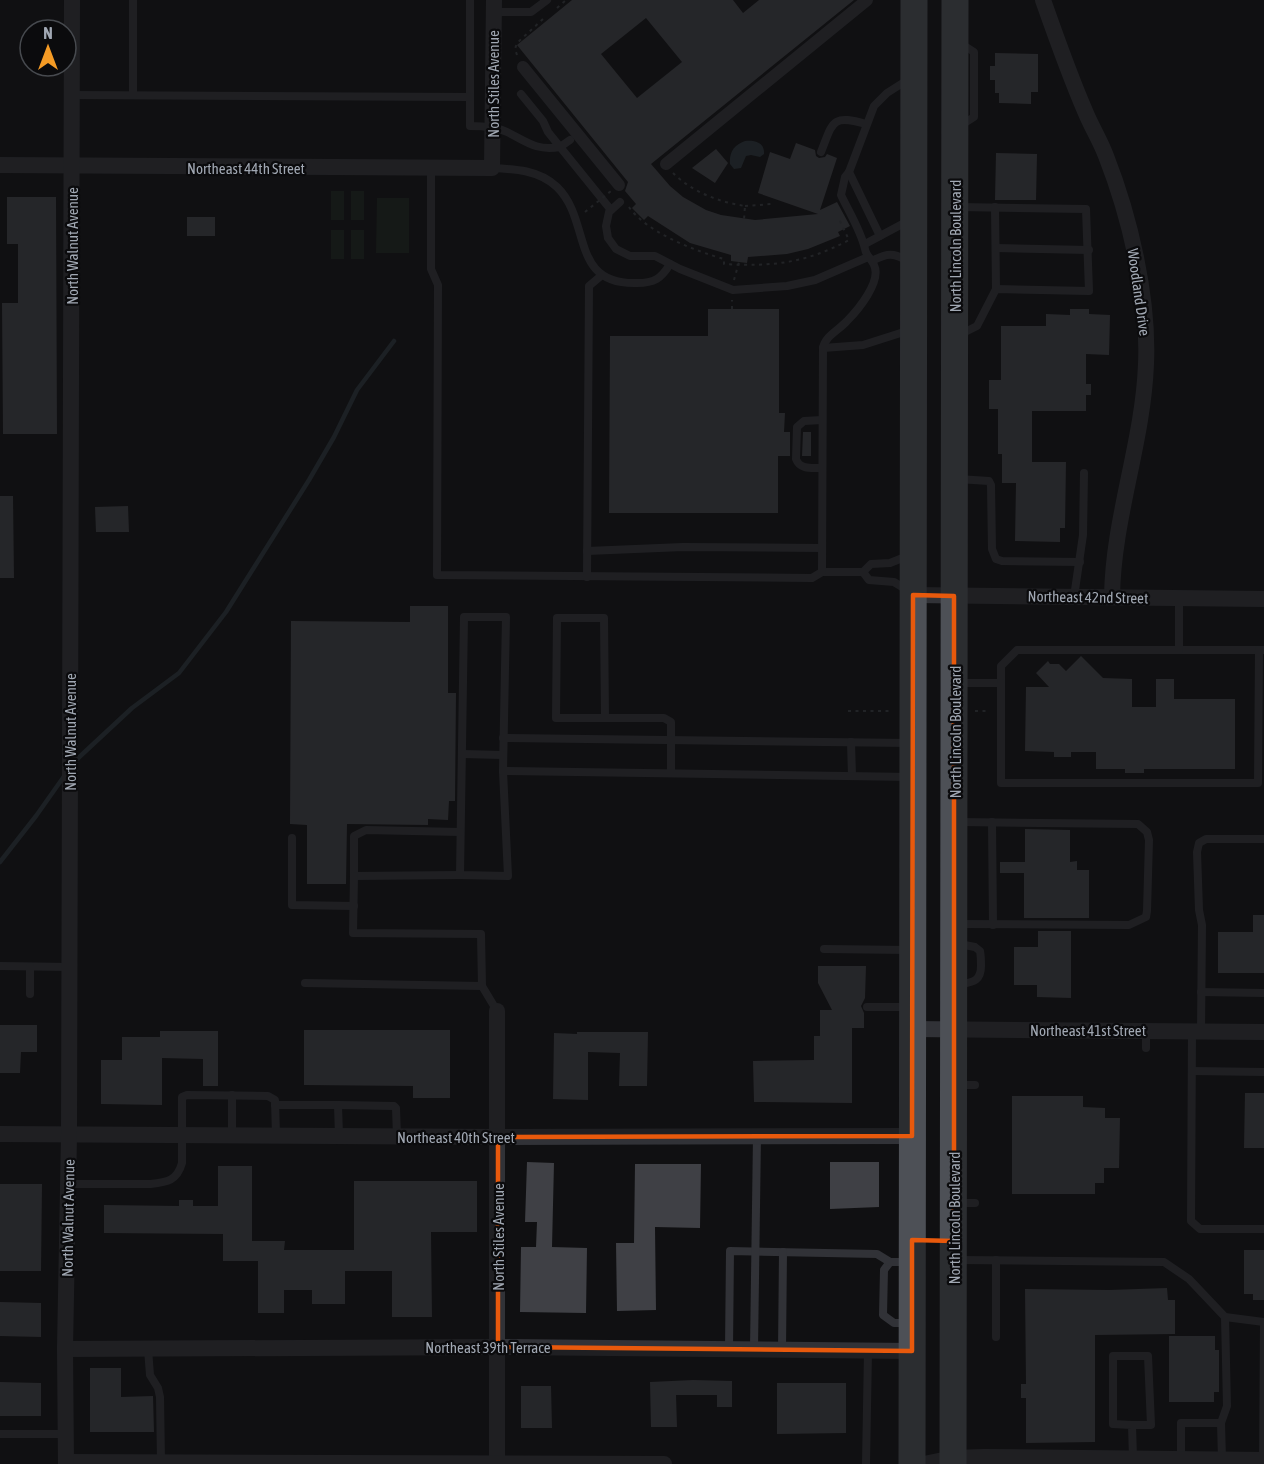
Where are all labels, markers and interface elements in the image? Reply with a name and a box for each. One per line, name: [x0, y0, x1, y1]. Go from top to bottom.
north arrow: [18, 18, 78, 78]
text: N: [43, 24, 53, 42]
street label: North Stiles Avenue: [485, 30, 502, 138]
street label: Northeast 44th Street: [187, 160, 305, 177]
street label: North Lincoln Boulevard: [947, 180, 964, 312]
street label: North Walnut Avenue: [64, 187, 81, 305]
street label: Woodland Drive: [1124, 247, 1154, 337]
street label: Northeast 42nd Street: [1028, 587, 1148, 607]
street label: North Lincoln Boulevard: [947, 666, 964, 798]
street label: North Walnut Avenue: [62, 673, 79, 791]
street label: Northeast 41st Street: [1030, 1022, 1146, 1039]
street label: Northeast 40th Street: [397, 1129, 515, 1146]
street label: North Lincoln Boulevard: [946, 1152, 963, 1284]
street label: North Walnut Avenue: [58, 1159, 78, 1277]
street label: North Stiles Avenue: [490, 1183, 507, 1291]
street label: Northeast 39th Terrace: [425, 1339, 551, 1356]

